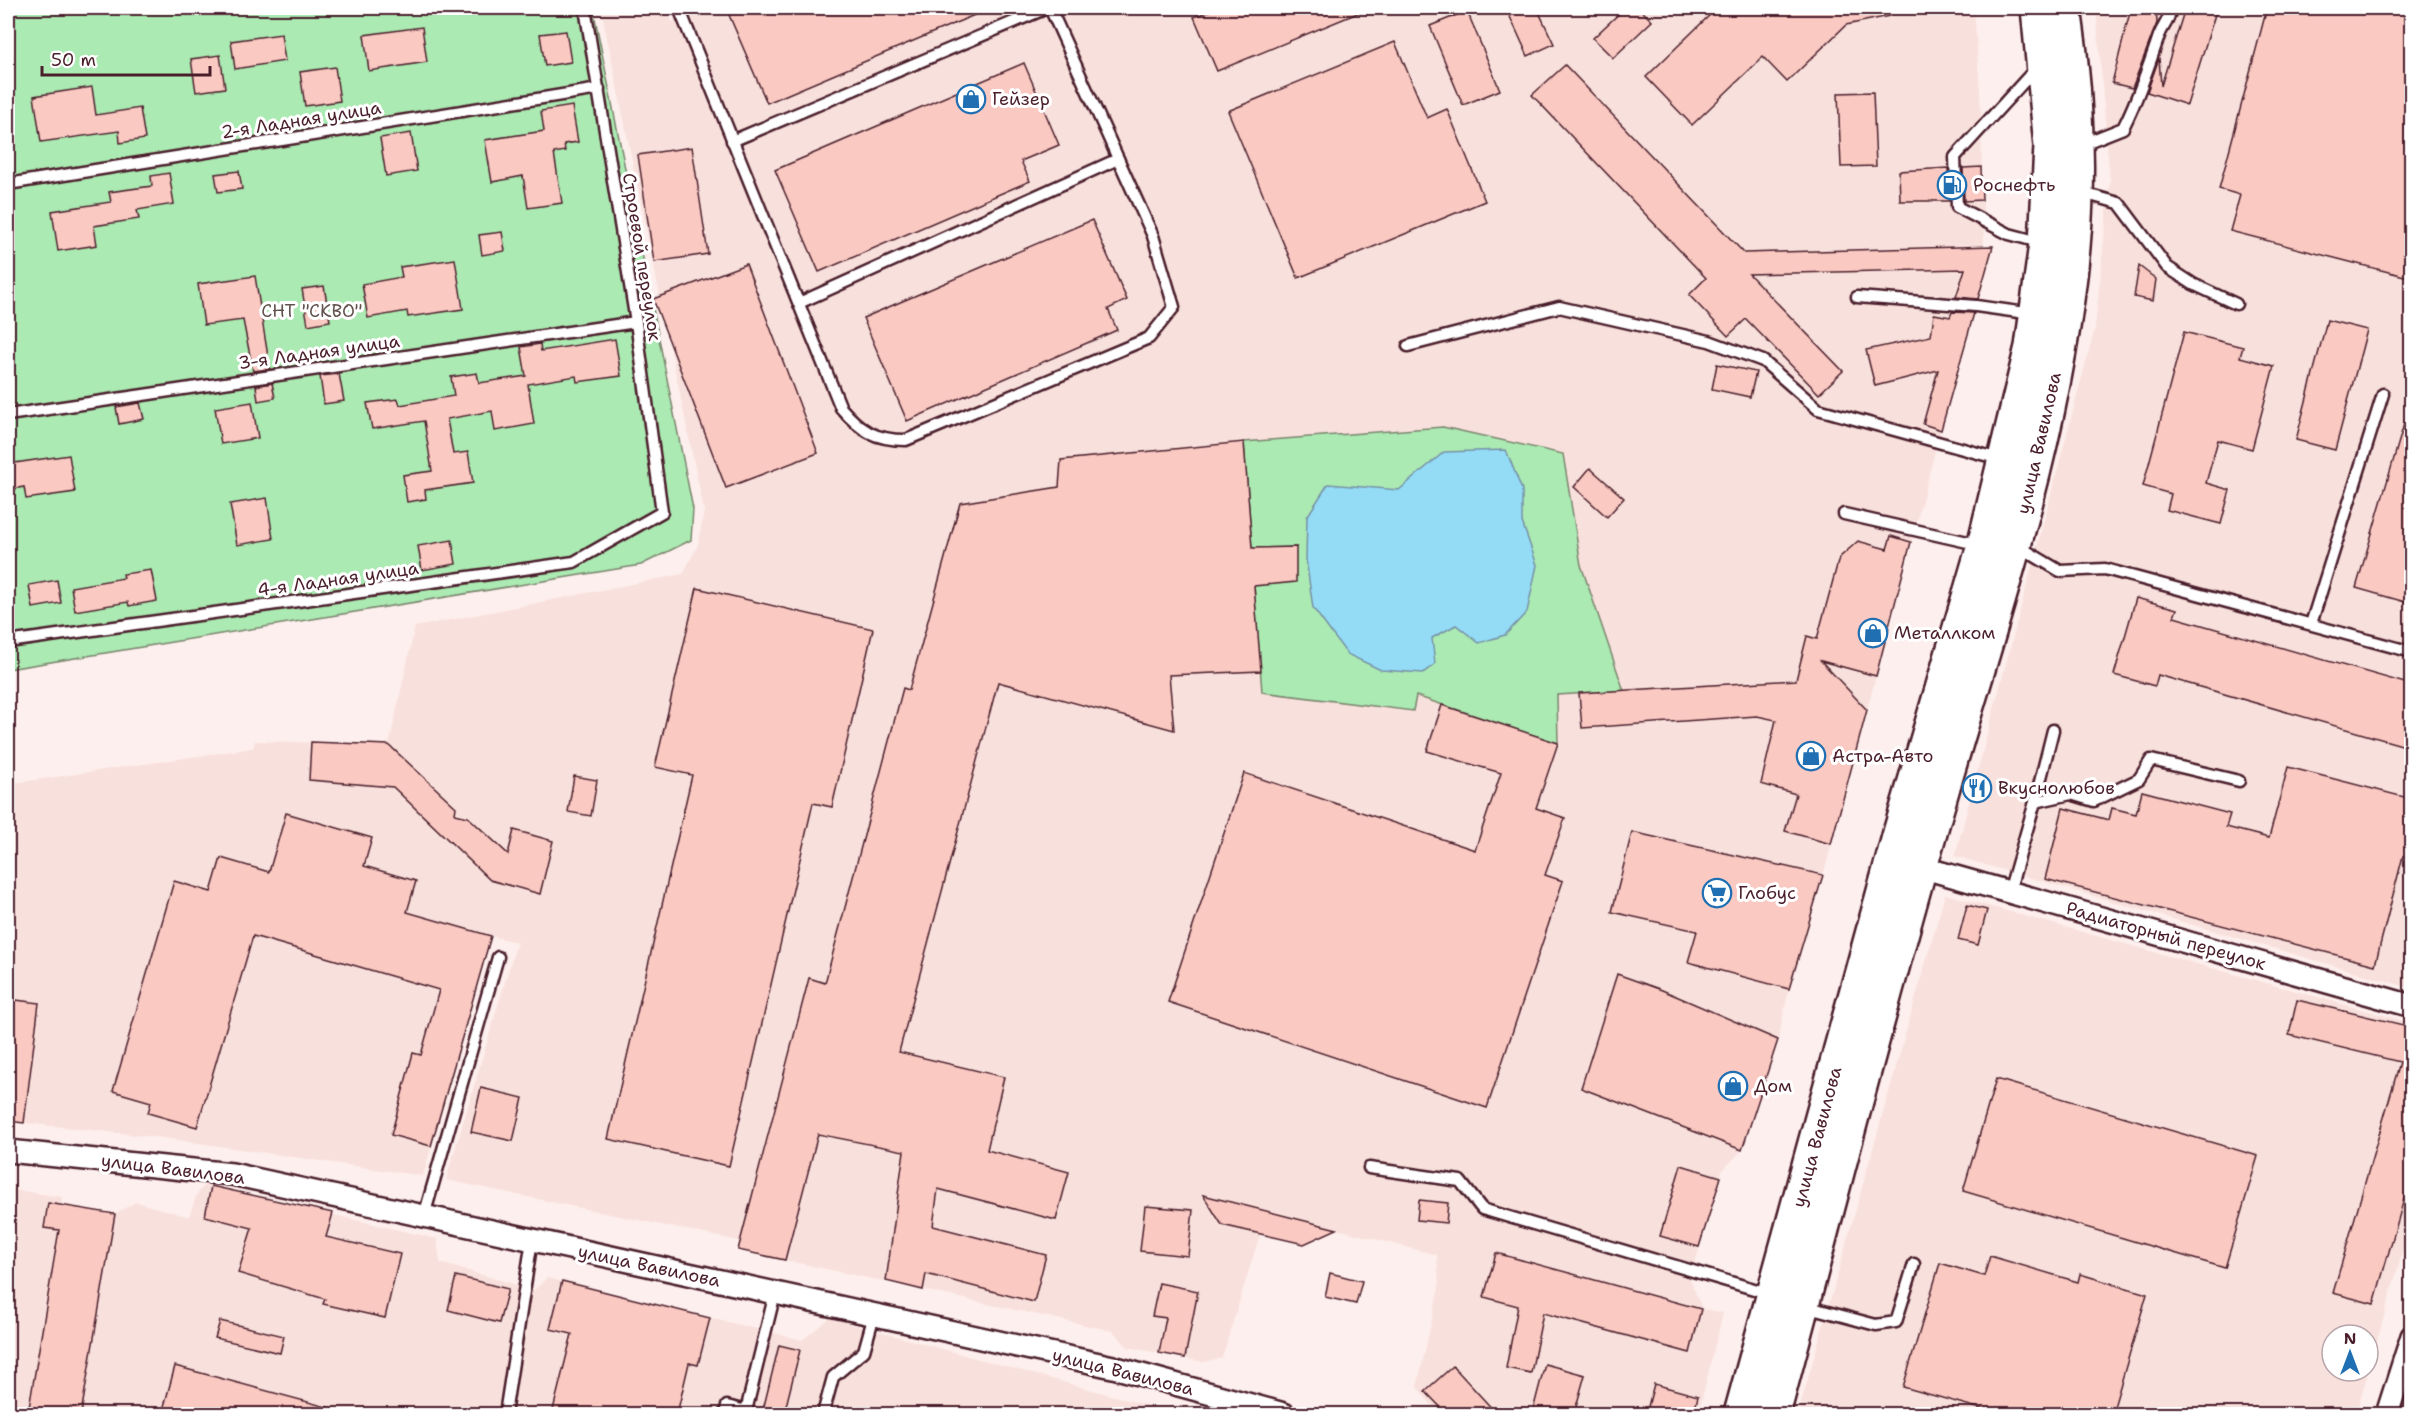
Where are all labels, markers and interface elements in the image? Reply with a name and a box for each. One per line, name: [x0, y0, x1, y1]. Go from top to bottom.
scale bar: [42, 39, 210, 77]
text: 50 m: [51, 48, 96, 72]
shop icon: Гейзер: [955, 83, 987, 115]
place label: Гейзер: [992, 87, 1050, 111]
street label: 2-я Ладная улица: [219, 96, 383, 144]
fuel station icon: Роснефть: [1936, 169, 1968, 201]
street label: Строевой переулок: [617, 171, 667, 343]
place label: Роснефть: [1973, 173, 2055, 197]
park label: СНТ "СКВО": [261, 299, 363, 323]
street label: 3-я Ладная улица: [237, 329, 401, 375]
street label: улица Вавилова: [2011, 370, 2067, 516]
street label: 4-я Ладная улица: [256, 556, 420, 602]
shop icon: Металлком: [1857, 617, 1889, 649]
place label: Металлком: [1894, 621, 1995, 645]
shop icon: Астра-Авто: [1795, 740, 1827, 772]
place label: Астра-Авто: [1832, 744, 1934, 768]
restaurant icon: Вкуснолюбов: [1961, 772, 1993, 804]
place label: Вкуснолюбов: [1998, 776, 2115, 800]
supermarket icon: Глобус: [1701, 877, 1733, 909]
place label: Глобус: [1738, 881, 1796, 905]
street label: Радиаторный переулок: [2063, 896, 2269, 976]
street label: улица Вавилова: [1787, 1064, 1847, 1210]
shop icon: Дом: [1717, 1070, 1749, 1102]
place label: Дом: [1754, 1074, 1792, 1098]
street label: улица Вавилова: [100, 1148, 246, 1190]
street label: улица Вавилова: [576, 1239, 722, 1293]
north arrow: [2320, 1323, 2380, 1383]
text: N: [2344, 1328, 2356, 1349]
street label: улица Вавилова: [1050, 1343, 1196, 1401]

